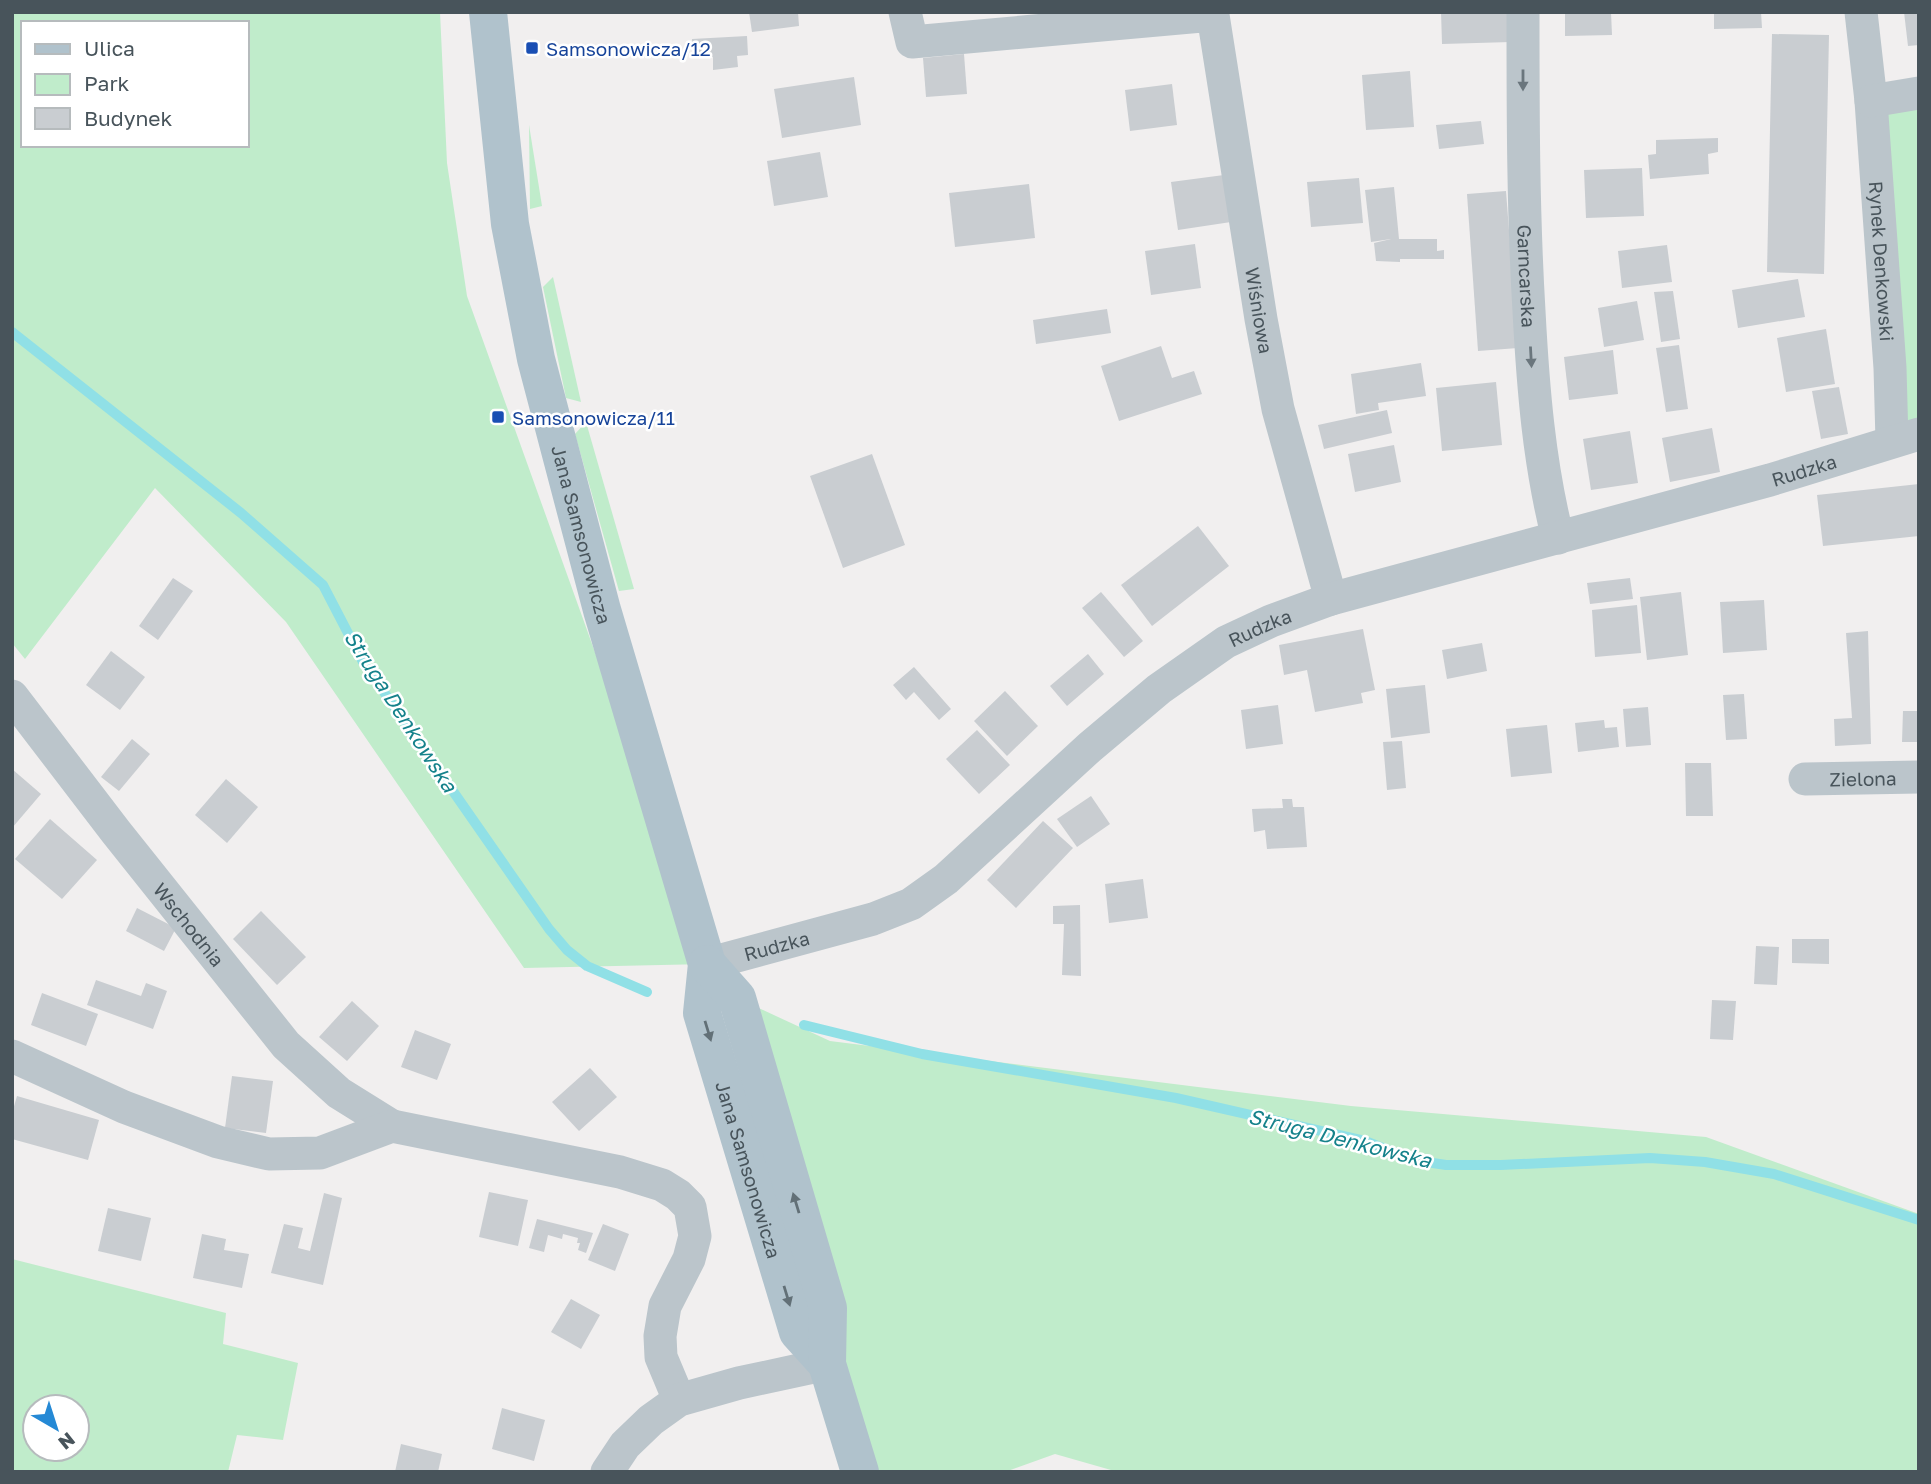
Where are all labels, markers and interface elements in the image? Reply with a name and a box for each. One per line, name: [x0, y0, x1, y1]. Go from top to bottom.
legend: [21, 21, 248, 147]
text: Ulica: [84, 35, 135, 61]
place label: Samsonowicza/12: [546, 37, 711, 60]
marker: Samsonowicza/12: [524, 40, 540, 56]
text: Park: [84, 70, 130, 96]
one-way arrow: [1517, 70, 1529, 92]
text: Budynek: [84, 105, 173, 131]
street label: Rynek Denkowski: [1865, 180, 1900, 342]
street label: Garncarska: [1514, 224, 1541, 328]
street label: Wiśniowa: [1241, 265, 1279, 355]
one-way arrow: [1526, 346, 1537, 368]
place label: Samsonowicza/11: [512, 406, 675, 429]
marker: Samsonowicza/11: [490, 409, 506, 425]
street label: Jana Samsonowicza: [548, 443, 617, 627]
street label: Rudzka: [1769, 449, 1839, 490]
street label: Rudzka: [1224, 603, 1294, 651]
water label: Struga Denkowska: [339, 625, 464, 798]
street label: Zielona: [1829, 766, 1897, 790]
street label: Wschodnia: [149, 878, 230, 970]
street label: Rudzka: [741, 925, 812, 965]
one-way arrow: [703, 1021, 713, 1042]
street label: Jana Samsonowicza: [712, 1078, 787, 1261]
water label: Struga Denkowska: [1246, 1103, 1435, 1174]
one-way arrow: [791, 1192, 801, 1213]
one-way arrow: [783, 1285, 793, 1306]
north arrow: [21, 1393, 91, 1463]
text: N: [54, 1428, 80, 1455]

